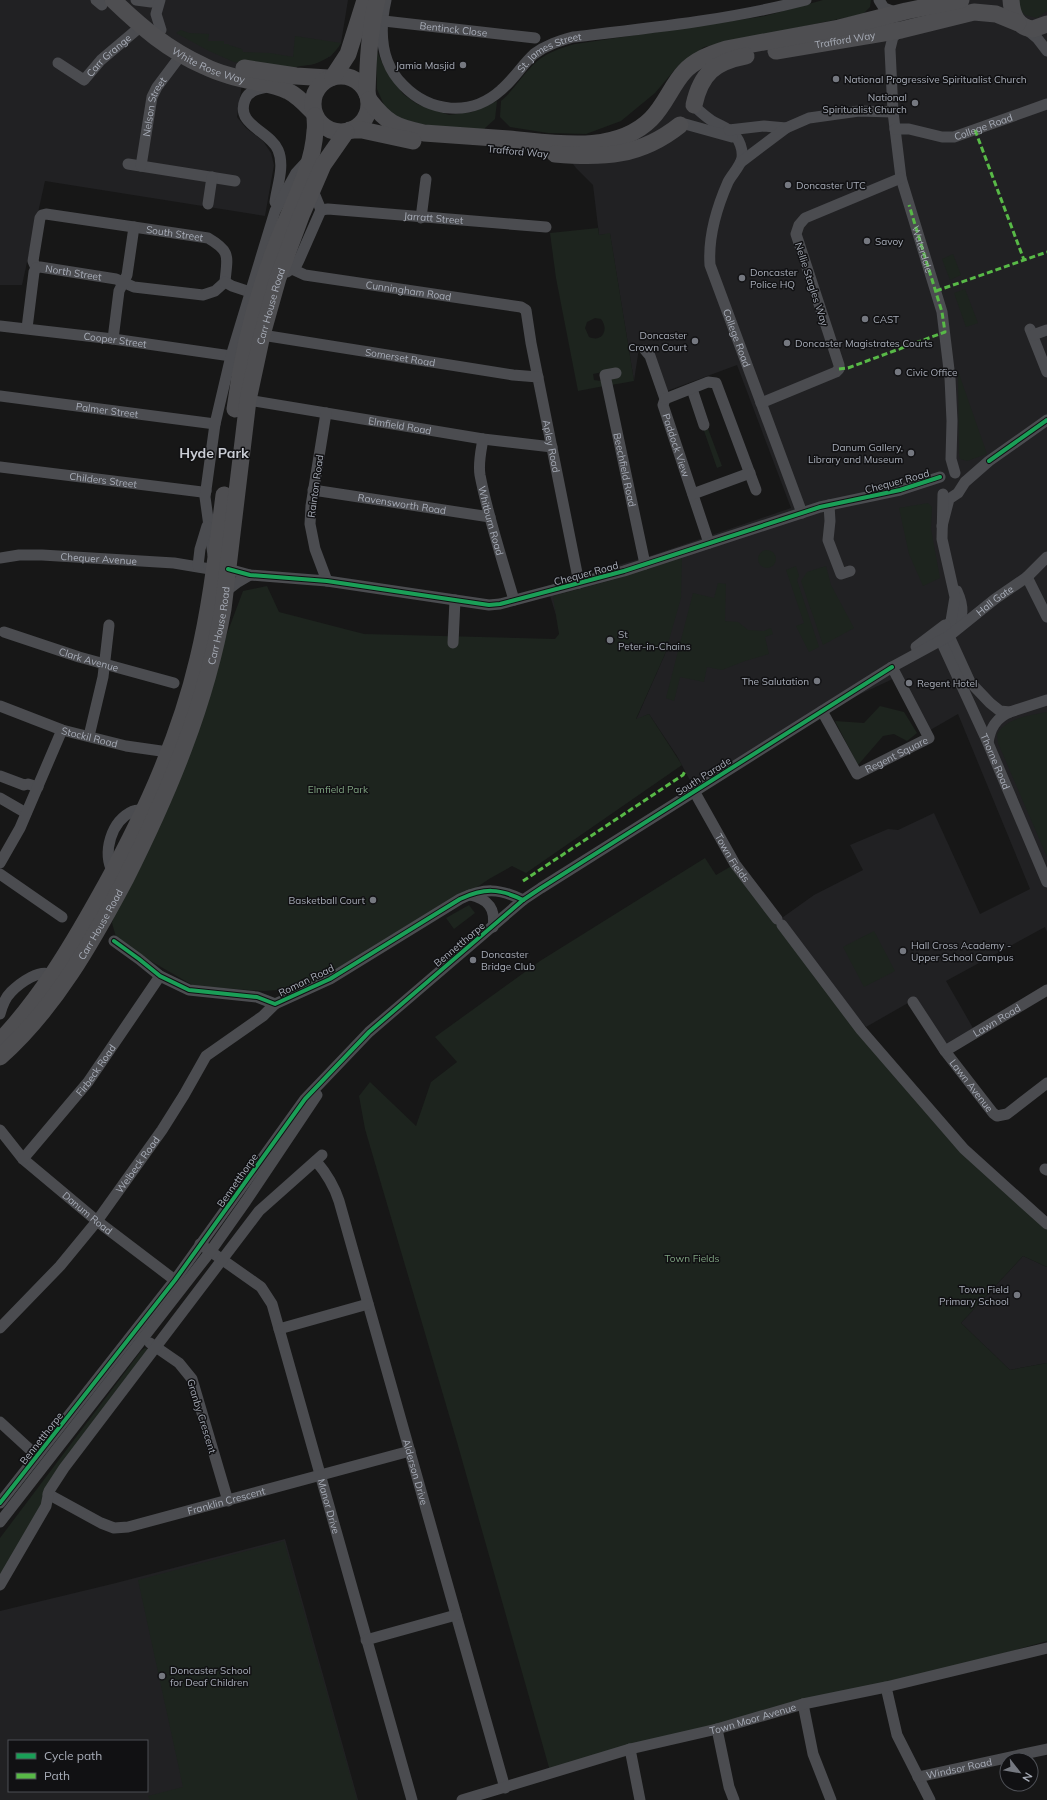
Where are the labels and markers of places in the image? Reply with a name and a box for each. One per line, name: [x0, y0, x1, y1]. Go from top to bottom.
place label: Jamia Masjid: [396, 59, 455, 72]
marker: Jamia Masjid: [458, 60, 468, 70]
place label: National Progressive Spiritualist Church: [844, 73, 1027, 86]
marker: National Progressive Spiritualist Church: [831, 74, 841, 84]
place label: National Spiritualist Church: [822, 91, 907, 116]
marker: National Spiritualist Church: [910, 98, 920, 108]
place label: Doncaster UTC: [796, 179, 866, 192]
marker: Doncaster UTC: [783, 180, 793, 190]
place label: Savoy: [875, 235, 904, 248]
marker: Savoy: [862, 236, 872, 246]
place label: Doncaster Police HQ: [750, 266, 798, 291]
marker: Doncaster Police HQ: [737, 273, 747, 283]
place label: CAST: [873, 313, 899, 326]
marker: CAST: [860, 314, 870, 324]
place label: Doncaster Crown Court: [628, 329, 687, 354]
marker: Doncaster Crown Court: [690, 336, 700, 346]
place label: Doncaster Magistrates Courts: [795, 337, 933, 350]
marker: Doncaster Magistrates Courts: [782, 338, 792, 348]
place label: Civic Office: [906, 366, 957, 379]
marker: Civic Office: [893, 367, 903, 377]
place label: Danum Gallery, Library and Museum: [808, 441, 903, 466]
marker: Danum Gallery, Library and Museum: [906, 448, 916, 458]
place label: St Peter-in-Chains: [618, 628, 691, 653]
marker: St Peter-in-Chains: [605, 635, 615, 645]
place label: The Salutation: [742, 675, 809, 688]
marker: The Salutation: [812, 676, 822, 686]
place label: Regent Hotel: [917, 677, 977, 690]
marker: Regent Hotel: [904, 678, 914, 688]
place label: Basketball Court: [289, 894, 365, 907]
marker: Basketball Court: [368, 895, 378, 905]
place label: Hall Cross Academy - Upper School Campus: [911, 939, 1014, 964]
marker: Hall Cross Academy - Upper School Campus: [898, 946, 908, 956]
place label: Doncaster Bridge Club: [481, 948, 535, 973]
marker: Doncaster Bridge Club: [468, 955, 478, 965]
place label: Town Field Primary School: [939, 1283, 1009, 1308]
marker: Town Field Primary School: [1012, 1290, 1022, 1300]
place label: Doncaster School for Deaf Children: [170, 1664, 251, 1689]
marker: Doncaster School for Deaf Children: [157, 1671, 167, 1681]

